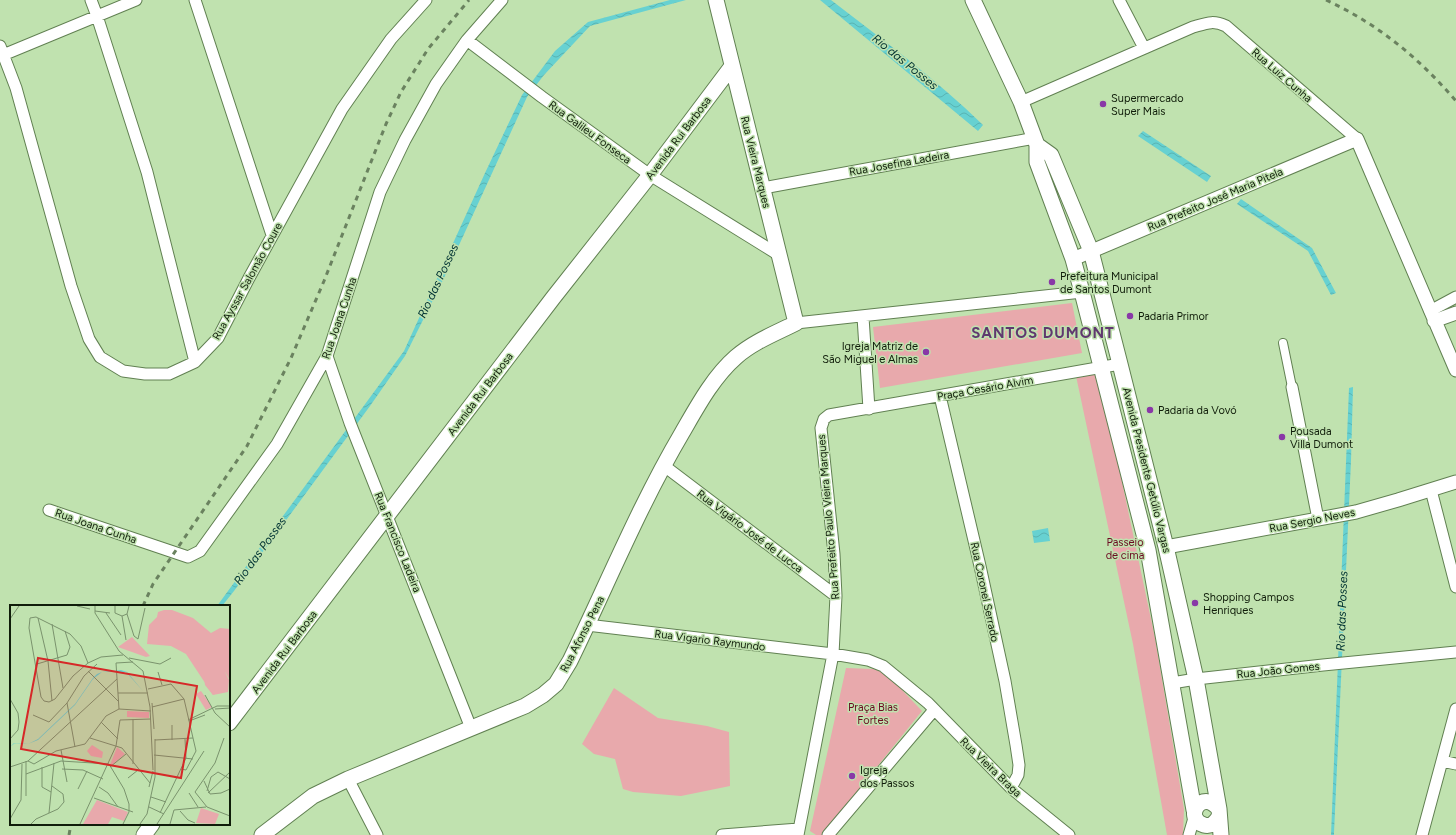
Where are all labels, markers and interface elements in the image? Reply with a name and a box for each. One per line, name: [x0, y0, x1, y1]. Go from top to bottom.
water label: Rio das Posses: [869, 31, 941, 93]
street label: Rua Luiz Cunha: [1249, 46, 1315, 105]
place label: Supermercado Super Mais: [1111, 92, 1184, 118]
street label: Avenida Rui Barbosa: [643, 94, 714, 182]
street label: Rua Galileu Fonseca: [546, 98, 633, 167]
marker: Supermercado Super Mais: [1098, 99, 1108, 109]
street label: Rua Vieira Marques: [738, 115, 773, 209]
street label: Rua Josefina Ladeira: [848, 148, 950, 179]
street label: Rua Prefeito José Maria Pitela: [1146, 165, 1285, 234]
street label: Rua Ayssar Salomão Coure: [210, 220, 285, 342]
water label: Rio das Posses: [415, 241, 461, 320]
place label: Prefeitura Municipal de Santos Dumont: [1060, 270, 1158, 296]
street label: Rua Joana Cunha: [319, 276, 360, 361]
marker: Prefeitura Municipal de Santos Dumont: [1047, 277, 1057, 287]
place label: Padaria Primor: [1138, 310, 1209, 323]
marker: Padaria Primor: [1125, 311, 1135, 321]
district label: SANTOS DUMONT: [971, 324, 1115, 342]
place label: Igreja Matriz de São Miguel e Almas: [822, 340, 918, 366]
marker: Igreja Matriz de São Miguel e Almas: [921, 347, 931, 357]
street label: Avenida Rui Barbosa: [445, 350, 516, 438]
street label: Praça Cesário Alvim: [936, 374, 1034, 403]
street label: Avenida Presidente Getúlio Vargas: [1120, 386, 1173, 554]
place label: Padaria da Vovó: [1158, 404, 1237, 417]
marker: Padaria da Vovó: [1145, 405, 1155, 415]
place label: Pousada Villa Dumont: [1290, 425, 1353, 451]
marker: Pousada Villa Dumont: [1277, 432, 1287, 442]
street label: Rua Prefeito Paulo Vieira Marques: [815, 434, 842, 600]
street label: Rua Vigário José de Lucca: [694, 487, 805, 576]
street label: Rua Francisco Ladeira: [371, 490, 424, 594]
street label: Rua Joana Cunha: [53, 506, 138, 547]
street label: Rua Sergio Neves: [1268, 506, 1356, 535]
water label: Rio das Posses: [231, 514, 289, 588]
park label: Passeio de cima: [1106, 536, 1144, 562]
street label: Rua Coronel Serrado: [968, 541, 1001, 643]
water label: Rio das Posses: [1334, 570, 1350, 651]
place label: Shopping Campos Henriques: [1203, 591, 1294, 617]
street label: Rua Afonso Pena: [558, 594, 607, 674]
marker: Shopping Campos Henriques: [1190, 598, 1200, 608]
inset map: [10, 605, 230, 825]
street label: Avenida Rui Barbosa: [249, 608, 320, 696]
street label: Rua Vigario Raymundo: [654, 627, 766, 654]
street label: Rua João Gomes: [1236, 660, 1320, 681]
park label: Praça Bias Fortes: [848, 701, 898, 727]
street label: Rua Vieira Braga: [957, 735, 1024, 800]
place label: Igreja dos Passos: [860, 764, 914, 790]
marker: Igreja dos Passos: [847, 771, 857, 781]

